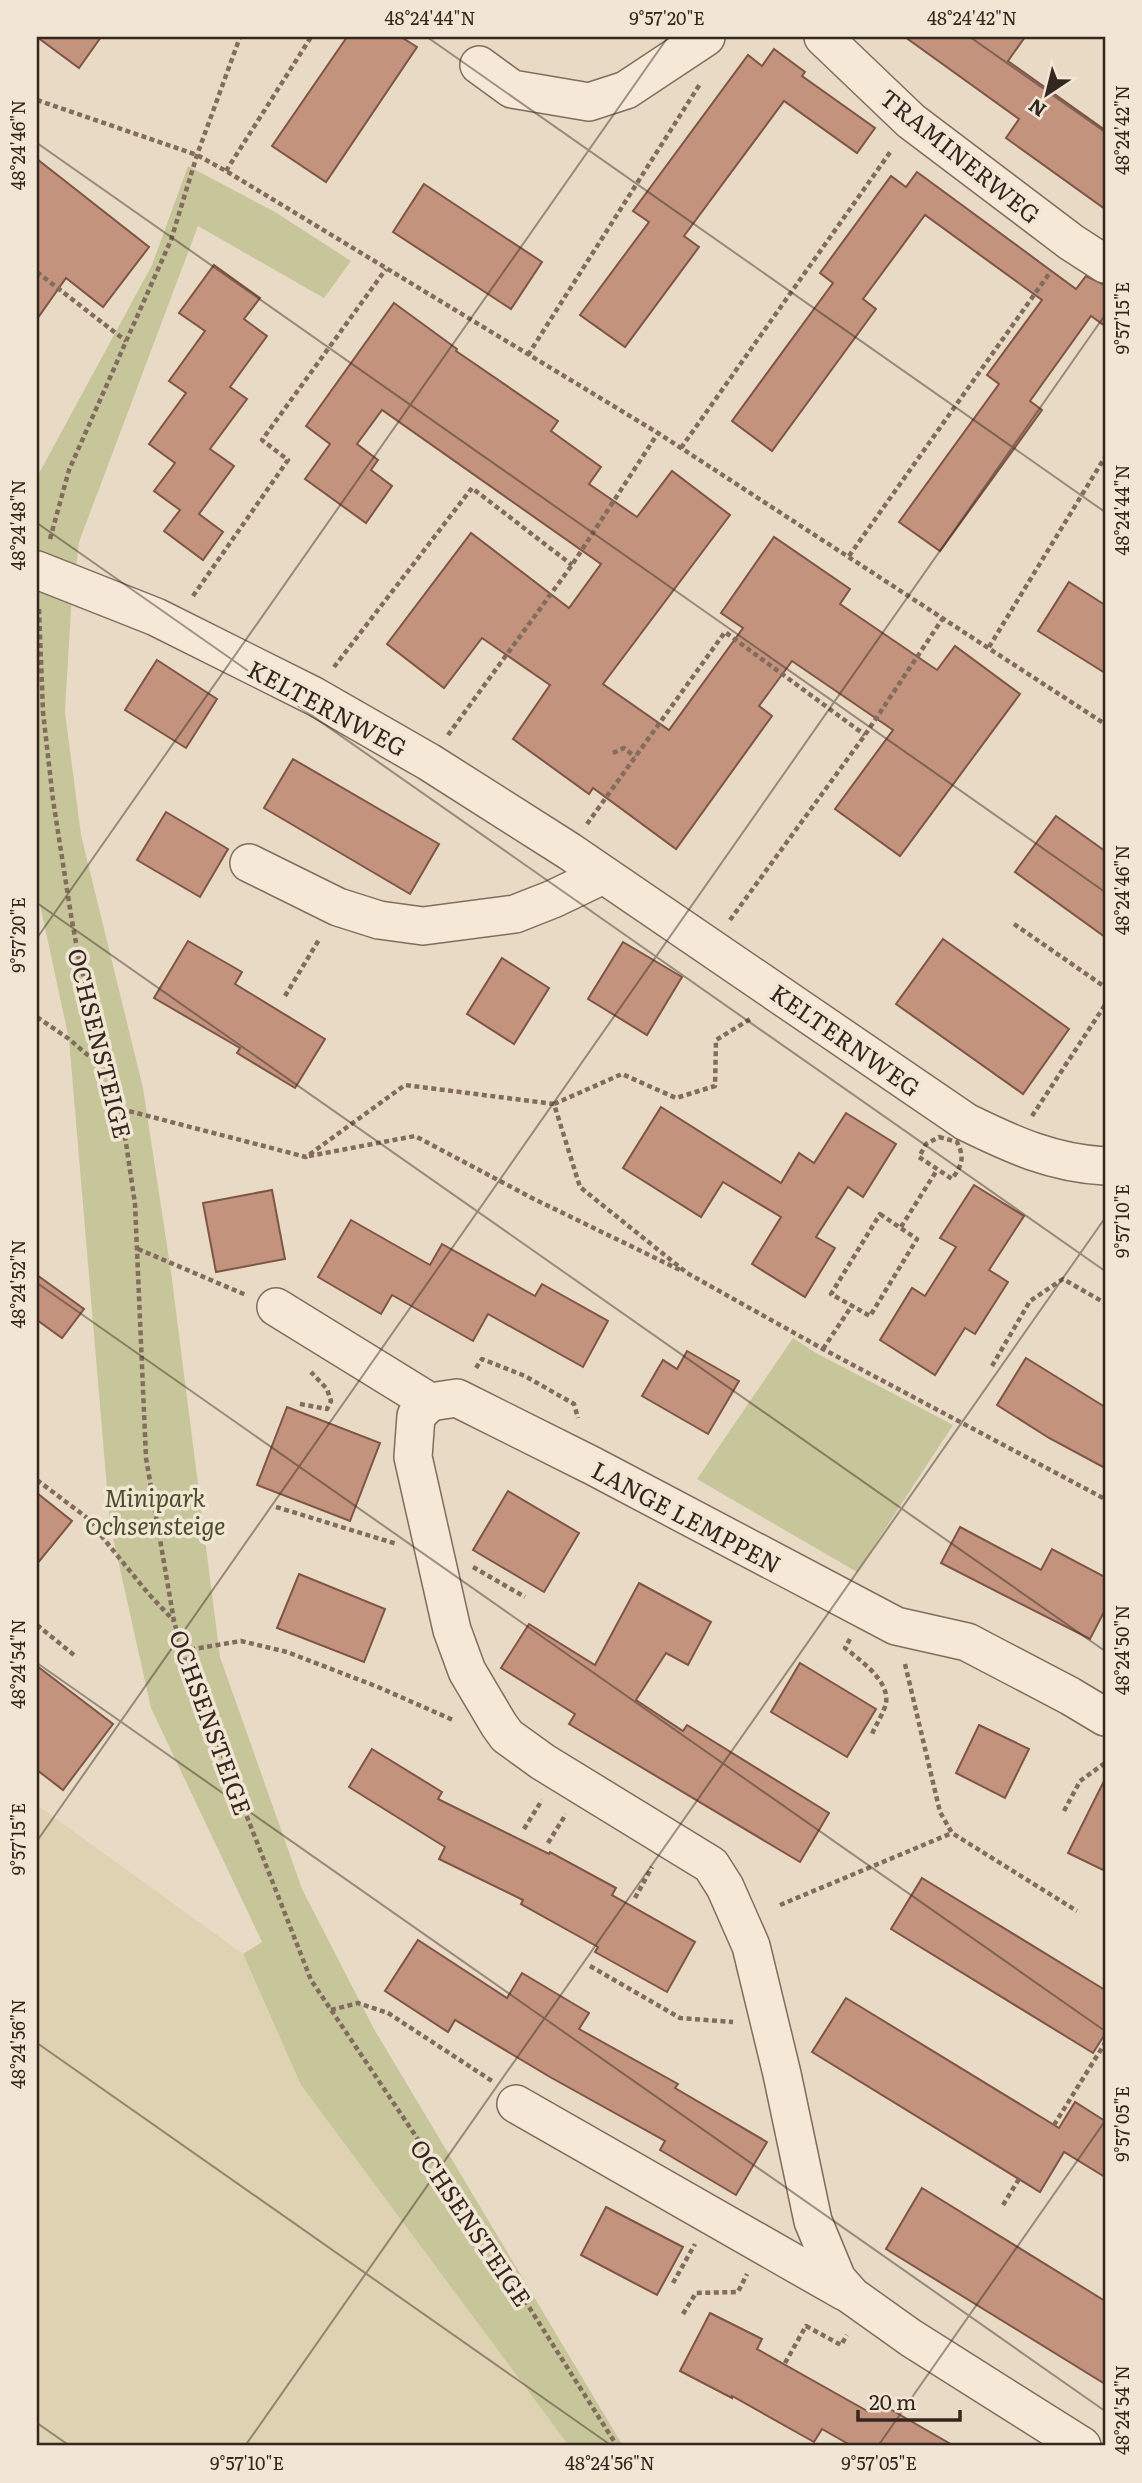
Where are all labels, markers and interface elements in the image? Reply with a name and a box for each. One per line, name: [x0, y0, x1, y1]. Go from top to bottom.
text: 48°24'44"N: [385, 4, 475, 31]
text: 9°57'20"E: [629, 4, 705, 31]
text: 48°24'42"N: [927, 4, 1017, 31]
north arrow: [1012, 60, 1082, 130]
street label: TRAMINERWEG: [875, 82, 1047, 228]
text: 48°24'42"N: [1108, 85, 1135, 175]
text: 48°24'46"N: [4, 100, 31, 190]
text: 9°57'15"E: [1108, 282, 1135, 354]
text: 48°24'44"N: [1108, 465, 1135, 555]
text: 48°24'48"N: [4, 480, 31, 570]
street label: KELTERNWEG: [242, 650, 414, 764]
text: 48°24'46"N: [1108, 845, 1135, 935]
text: 9°57'20"E: [4, 897, 31, 973]
street label: OCHSENSTEIGE: [60, 944, 142, 1142]
street label: KELTERNWEG: [764, 974, 928, 1104]
text: 9°57'10"E: [1108, 1184, 1135, 1258]
text: 48°24'52"N: [4, 1239, 31, 1329]
street label: LANGE LEMPPEN: [586, 1451, 788, 1581]
park label: Minipark Ochsensteige: [85, 1479, 225, 1542]
text: 48°24'50"N: [1108, 1605, 1135, 1695]
text: 48°24'54"N: [4, 1619, 31, 1709]
street label: OCHSENSTEIGE: [162, 1624, 262, 1820]
text: 9°57'15"E: [4, 1803, 31, 1875]
text: 48°24'56"N: [4, 1999, 31, 2089]
text: 9°57'05"E: [1108, 2086, 1135, 2162]
street label: OCHSENSTEIGE: [403, 2131, 541, 2313]
text: 48°24'54"N: [1108, 2365, 1135, 2455]
scale bar: [858, 2378, 960, 2422]
text: 20 m: [869, 2385, 916, 2416]
text: 9°57'10"E: [210, 2449, 284, 2476]
text: 48°24'56"N: [565, 2449, 655, 2476]
text: 9°57'05"E: [841, 2449, 917, 2476]

